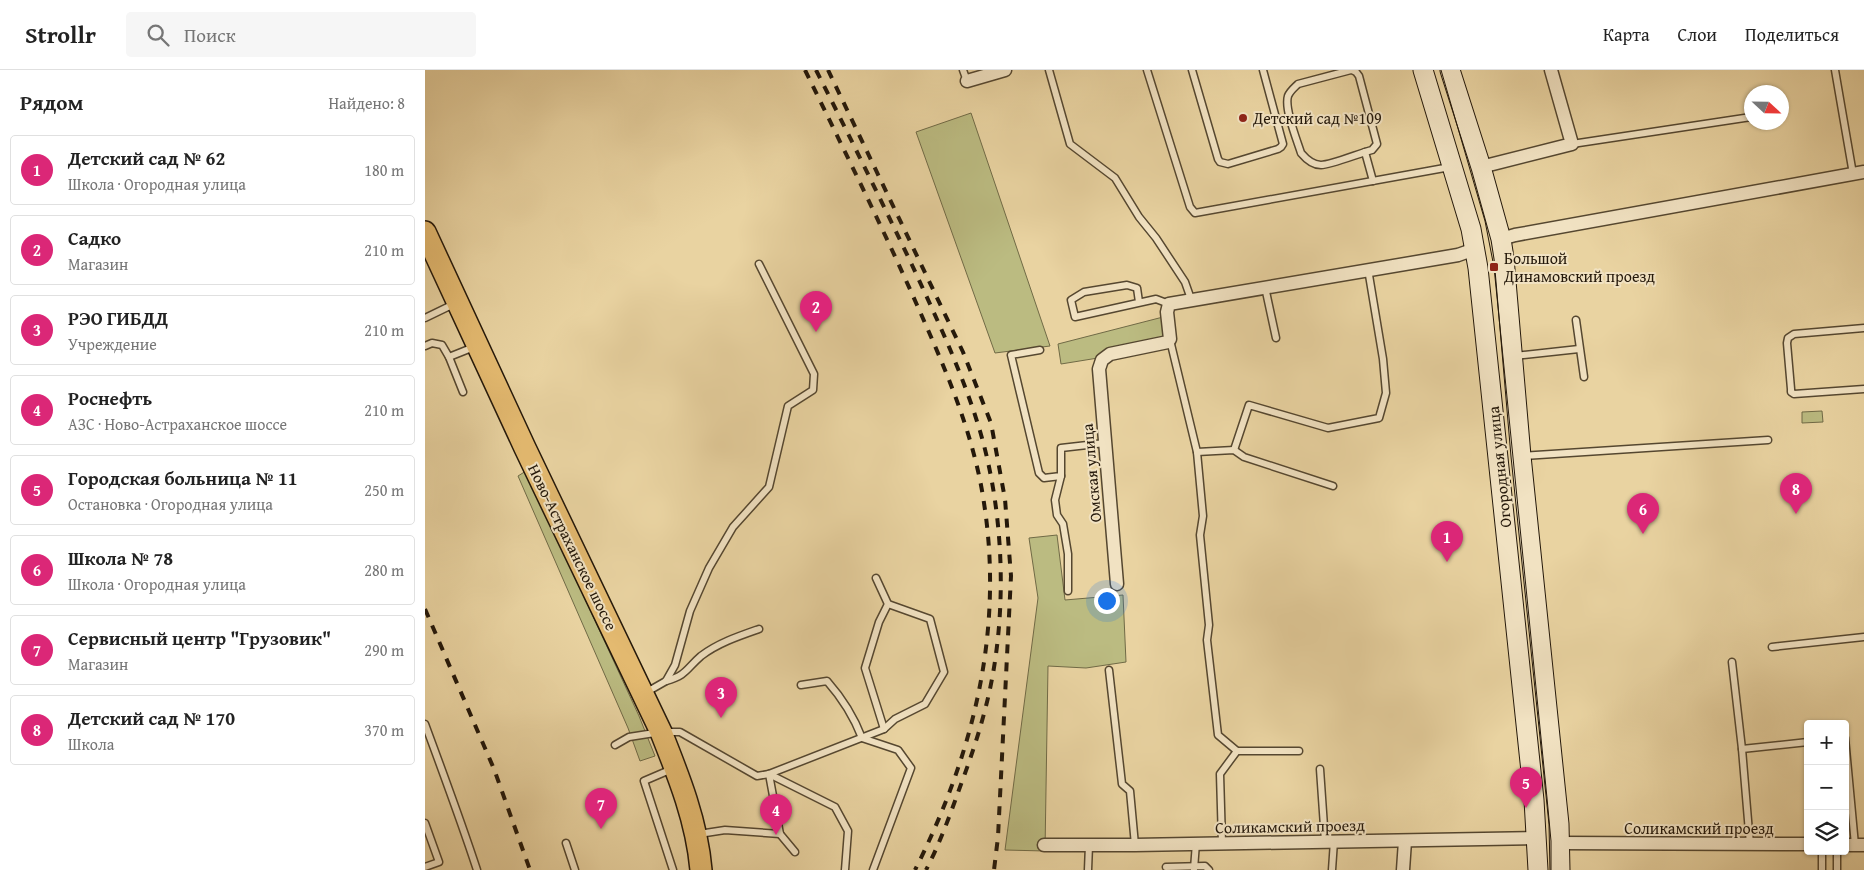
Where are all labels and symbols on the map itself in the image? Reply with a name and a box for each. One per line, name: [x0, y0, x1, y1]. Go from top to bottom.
north arrow: [1744, 85, 1789, 130]
place label: Детский сад №109: [1252, 106, 1382, 130]
marker: Детский сад №109: [1237, 112, 1249, 124]
place label: Большой Динамовский проезд: [1503, 246, 1655, 288]
marker: Большой Динамовский проезд: [1488, 261, 1500, 273]
pin: 2: [800, 291, 832, 332]
street label: Огородная улица: [1481, 405, 1517, 529]
street label: Омская улица: [1075, 422, 1107, 523]
street label: Ново-Астраханское шоссе: [522, 460, 624, 634]
pin: 8: [1780, 473, 1812, 514]
pin: 6: [1627, 493, 1659, 534]
pin: 1: [1431, 521, 1463, 562]
your location: [1094, 588, 1120, 614]
pin: 3: [705, 677, 737, 718]
pin: 5: [1510, 767, 1542, 808]
pin: 7: [585, 788, 617, 829]
pin: 4: [760, 794, 792, 835]
street label: Соликамский проезд: [1215, 813, 1365, 839]
street label: Соликамский проезд: [1624, 816, 1774, 840]

